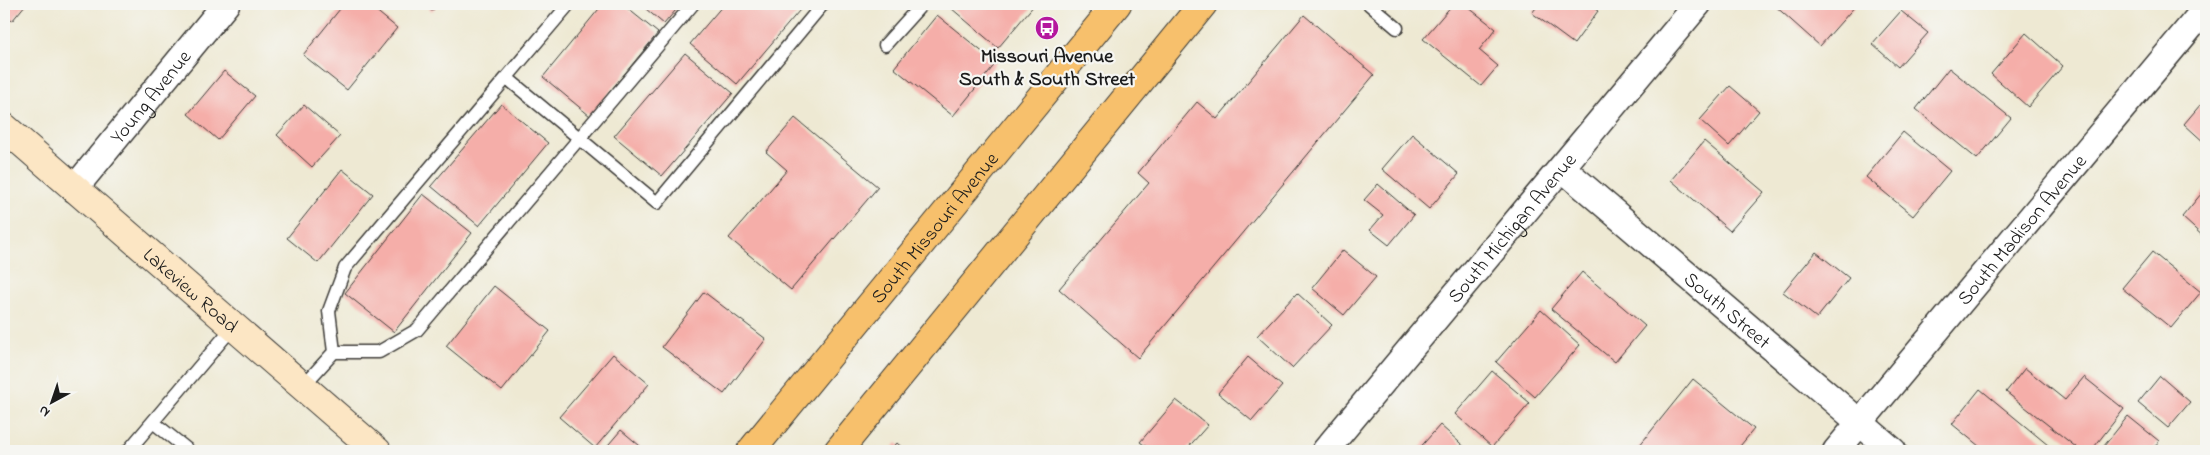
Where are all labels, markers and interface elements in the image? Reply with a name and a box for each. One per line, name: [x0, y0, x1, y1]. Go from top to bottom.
bus stop icon: Missouri Avenue South & South Street: [1034, 15, 1060, 41]
place label: Missouri Avenue South & South Street: [959, 43, 1135, 95]
street label: Young Avenue: [105, 45, 200, 151]
street label: South Missouri Avenue: [865, 147, 1007, 311]
street label: South Michigan Avenue: [1442, 148, 1585, 311]
street label: South Madison Avenue: [1951, 149, 2095, 313]
street label: Lakeview Road: [136, 242, 244, 341]
street label: South Street: [1676, 266, 1776, 357]
north arrow: [28, 378, 78, 428]
text: N: [34, 400, 55, 422]

